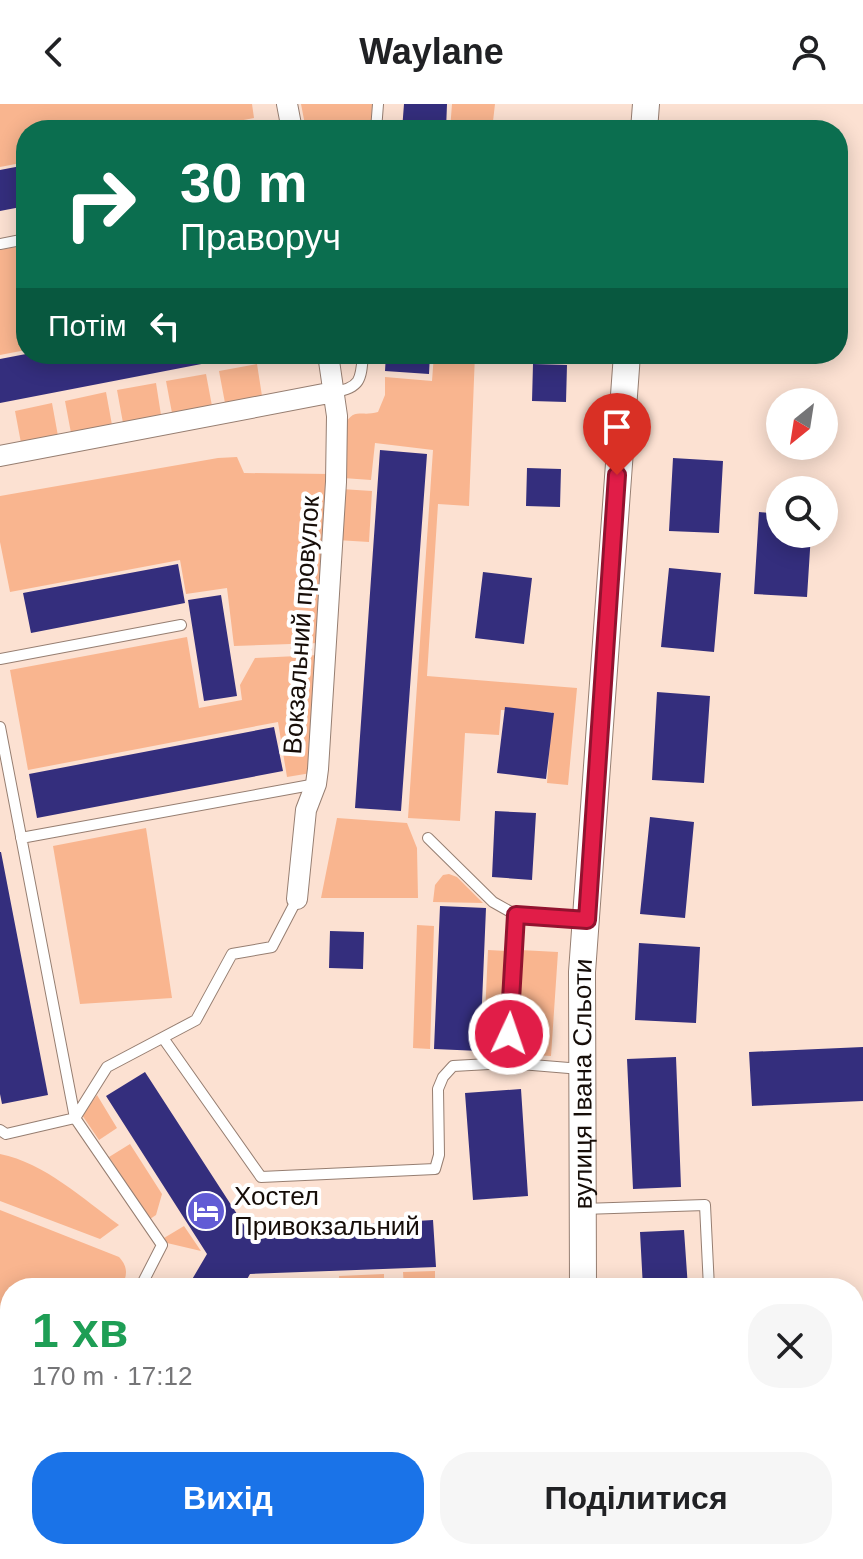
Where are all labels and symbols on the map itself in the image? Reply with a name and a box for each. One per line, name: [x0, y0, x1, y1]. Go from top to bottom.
north arrow: [766, 388, 838, 460]
pin: [583, 393, 651, 475]
street label: Вокзальний провулок: [277, 494, 325, 755]
street label: вулиця Івана Сльоти: [567, 958, 598, 1209]
position arrow: [467, 992, 551, 1076]
place label: Хостел Привокзальний: [234, 1181, 420, 1241]
hotel icon: Хостел Привокзальний: [185, 1190, 227, 1232]

